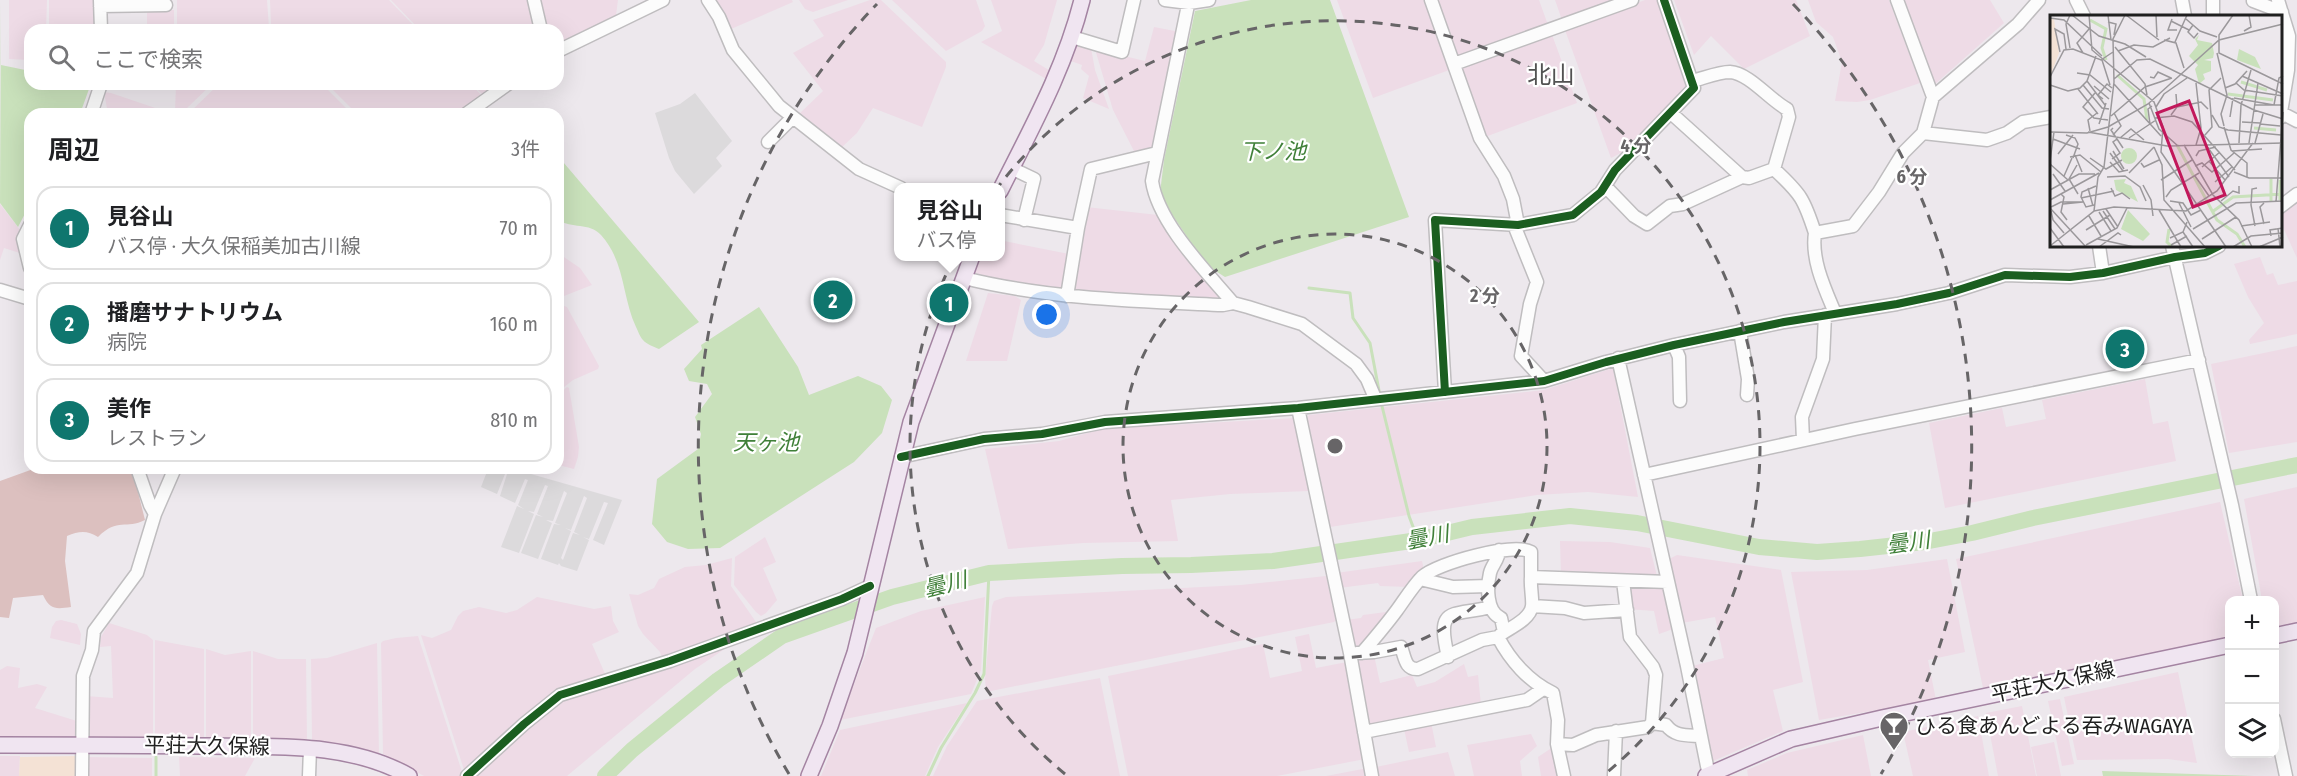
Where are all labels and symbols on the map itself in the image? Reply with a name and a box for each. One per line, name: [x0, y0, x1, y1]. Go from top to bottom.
inset map: [2050, 15, 2282, 248]
district label: 北山: [1527, 61, 1575, 89]
text: 4 分: [1621, 135, 1652, 157]
water label: 下ノ池: [1240, 138, 1308, 165]
text: 6 分: [1896, 166, 1928, 188]
pin: 2: [814, 278, 852, 322]
pin: 1: [930, 280, 968, 326]
text: 2 分: [1469, 285, 1500, 307]
your location: [1032, 300, 1061, 329]
pin: 3: [2106, 326, 2144, 372]
water label: 天ヶ池: [733, 429, 801, 456]
centre of rings: [1325, 436, 1345, 456]
water label: 曇川: [1403, 520, 1453, 555]
water label: 曇川: [1884, 526, 1934, 559]
water label: 曇川: [921, 566, 972, 603]
street label: 平荘大久保線: [1989, 656, 2117, 708]
bar icon: ひる食あんどよる吞みWAGAYA: [1878, 710, 1910, 752]
place label: ひる食あんどよる吞みWAGAYA: [1915, 713, 2193, 739]
street label: 平荘大久保線: [144, 732, 270, 760]

